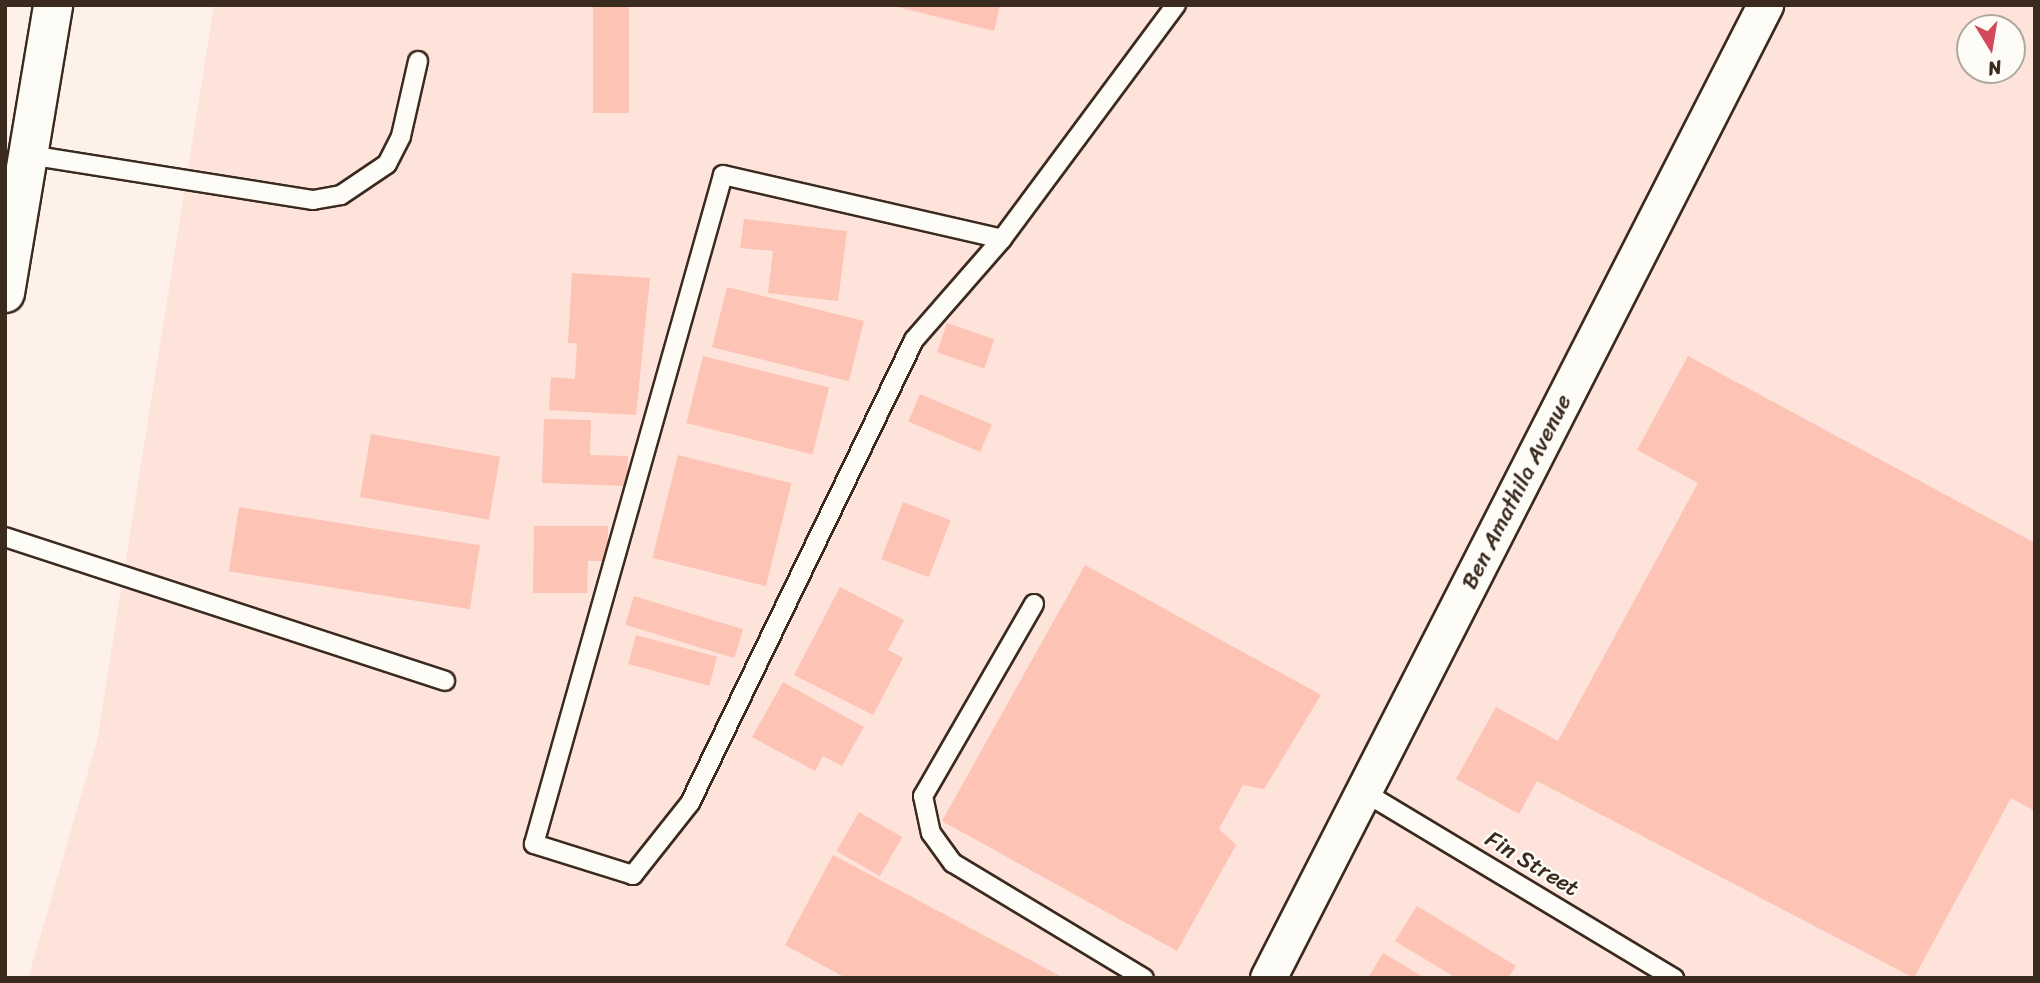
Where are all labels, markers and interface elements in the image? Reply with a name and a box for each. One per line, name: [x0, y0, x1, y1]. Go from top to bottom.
north arrow: [1956, 14, 2026, 84]
text: N: [1985, 51, 2004, 86]
street label: Ben Amathila Avenue: [1456, 390, 1578, 594]
street label: Fin Street: [1480, 825, 1584, 903]

